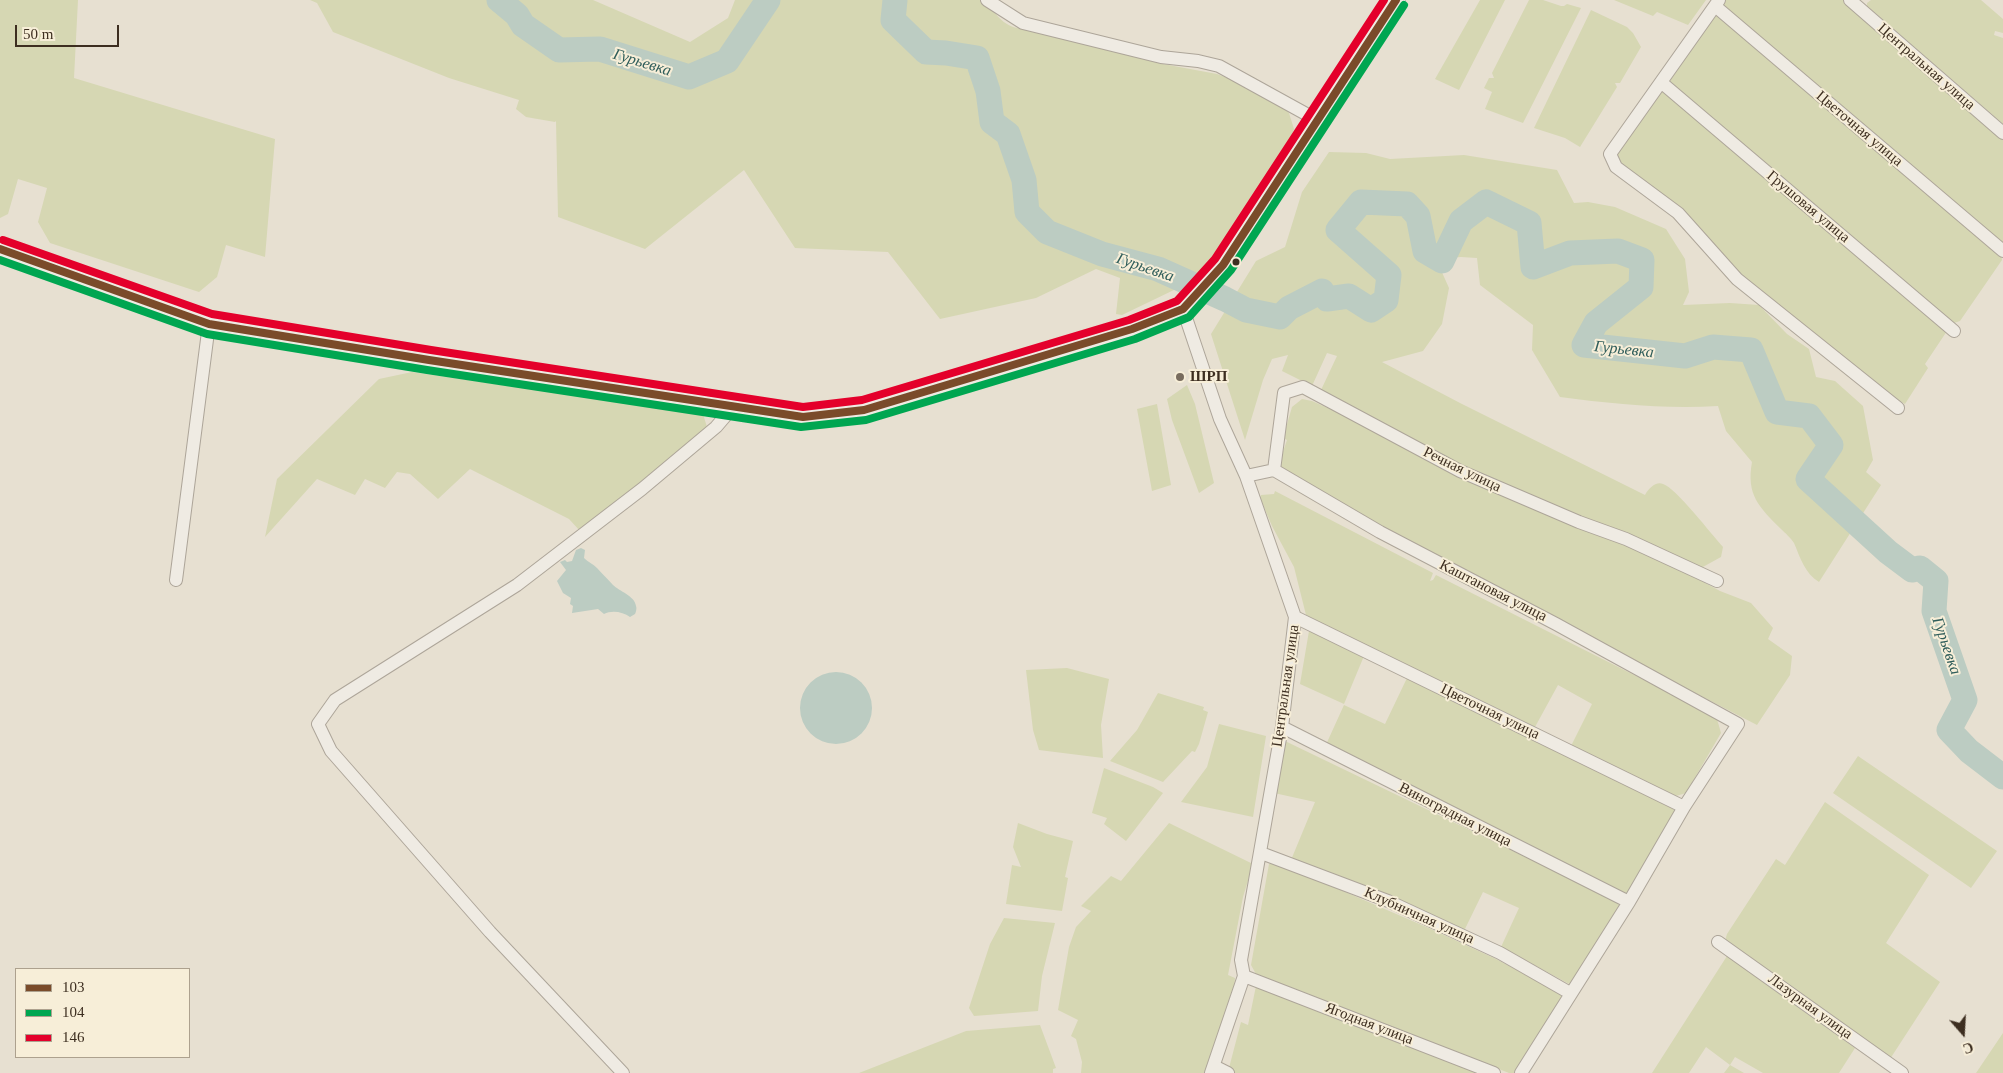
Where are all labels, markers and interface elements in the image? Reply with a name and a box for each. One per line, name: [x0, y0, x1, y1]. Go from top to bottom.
scale bar: [18, 15, 121, 47]
street label: Центральная улица: [1874, 20, 1978, 114]
text: 50 m: [23, 26, 53, 42]
water label: Гурьевка: [611, 45, 673, 81]
street label: Цветочная улица: [1812, 87, 1906, 171]
street label: Грушовая улица: [1763, 167, 1853, 247]
water label: Гурьевка: [1114, 249, 1176, 287]
unlabelled marker: [1231, 257, 1241, 267]
water label: Гурьевка: [1593, 337, 1655, 363]
place label: ШРП: [1190, 368, 1227, 386]
marker: ШРП: [1174, 371, 1186, 383]
street label: Речная улица: [1420, 443, 1504, 497]
street label: Каштановая улица: [1436, 556, 1550, 626]
water label: Гурьевка: [1927, 615, 1965, 677]
street label: Центральная улица: [1269, 624, 1303, 748]
street label: Цветочная улица: [1438, 680, 1542, 744]
street label: Виноградная улица: [1396, 779, 1514, 851]
street label: Клубничная улица: [1361, 884, 1477, 948]
legend: [15, 968, 190, 1058]
street label: Лазурная улица: [1764, 970, 1856, 1044]
text: 103: [62, 979, 85, 995]
street label: Ягодная улица: [1322, 999, 1416, 1049]
text: 104: [62, 1004, 85, 1020]
north arrow: [1938, 1008, 1988, 1058]
text: 146: [62, 1029, 85, 1045]
text: С: [1961, 1039, 1975, 1056]

